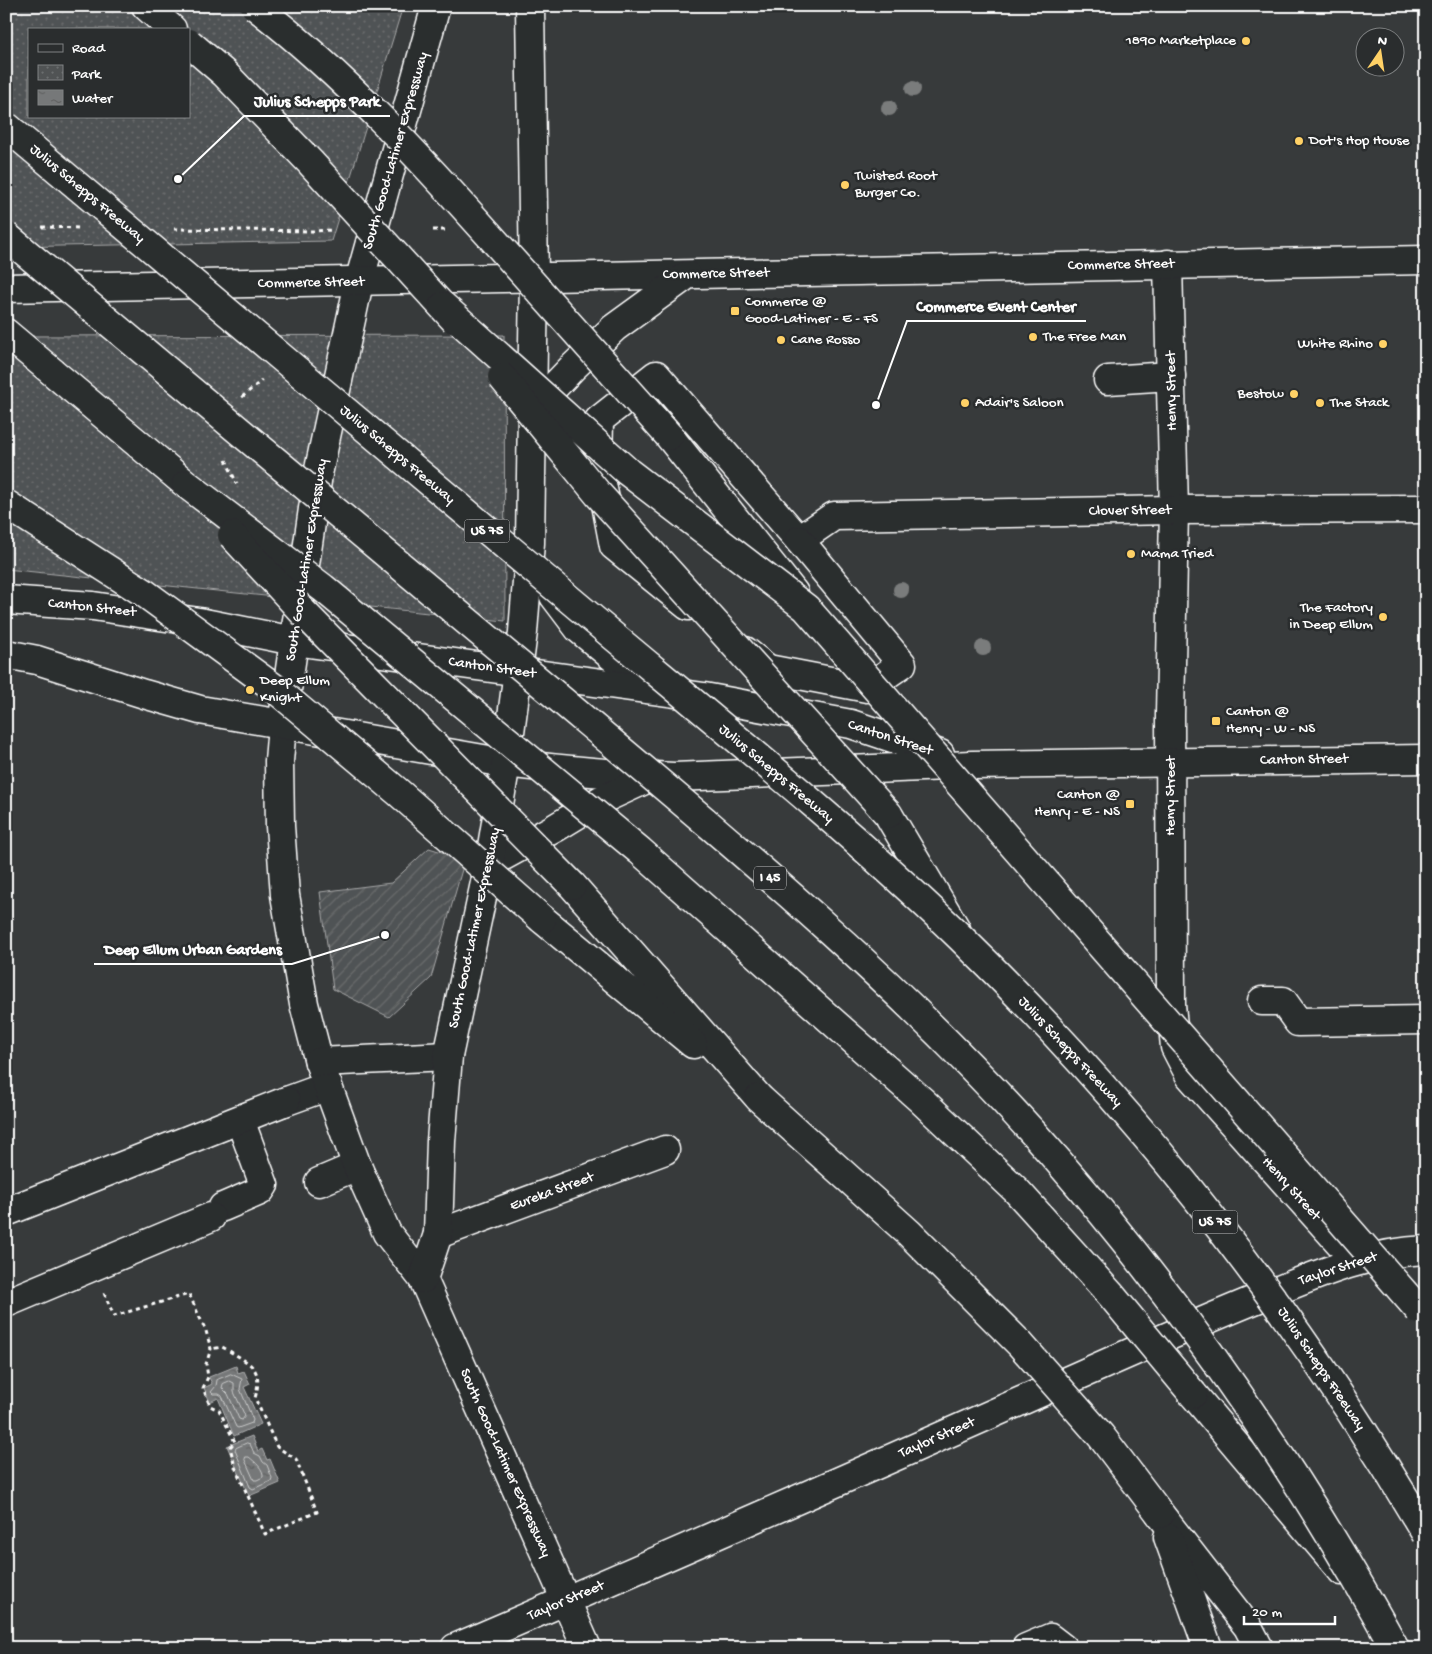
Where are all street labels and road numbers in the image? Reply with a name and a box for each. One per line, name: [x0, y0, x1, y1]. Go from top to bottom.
street label: South Good-Latimer Expressway: [359, 50, 433, 252]
street label: Julius Schepps Freeway: [26, 140, 149, 248]
street label: Commerce Street: [1068, 255, 1176, 275]
street label: Commerce Street: [663, 264, 771, 284]
street label: Commerce Street: [258, 273, 366, 293]
street label: Henry Street: [1162, 349, 1182, 431]
street label: Julius Schepps Freeway: [336, 401, 459, 509]
street label: South Good-Latimer Expressway: [282, 457, 332, 662]
street label: Clover Street: [1089, 501, 1173, 521]
road number: US 75: [464, 520, 510, 542]
street label: Canton Street: [47, 594, 139, 622]
street label: Canton Street: [447, 653, 539, 683]
street label: Canton Street: [845, 716, 936, 761]
street label: Julius Schepps Freeway: [715, 720, 838, 828]
street label: Canton Street: [1260, 750, 1350, 770]
street label: Henry Street: [1162, 754, 1180, 836]
street label: South Good-Latimer Expressway: [445, 825, 505, 1030]
road number: I 45: [754, 866, 786, 890]
street label: Julius Schepps Freeway: [1014, 993, 1126, 1112]
street label: Henry Street: [1258, 1153, 1326, 1226]
street label: Eureka Street: [508, 1168, 598, 1216]
road number: US 75: [1192, 1210, 1238, 1234]
street label: Taylor Street: [1296, 1247, 1381, 1290]
street label: Julius Schepps Freeway: [1273, 1304, 1369, 1435]
street label: South Good-Latimer Expressway: [455, 1366, 555, 1561]
street label: Taylor Street: [895, 1412, 980, 1463]
street label: Taylor Street: [524, 1576, 609, 1626]

